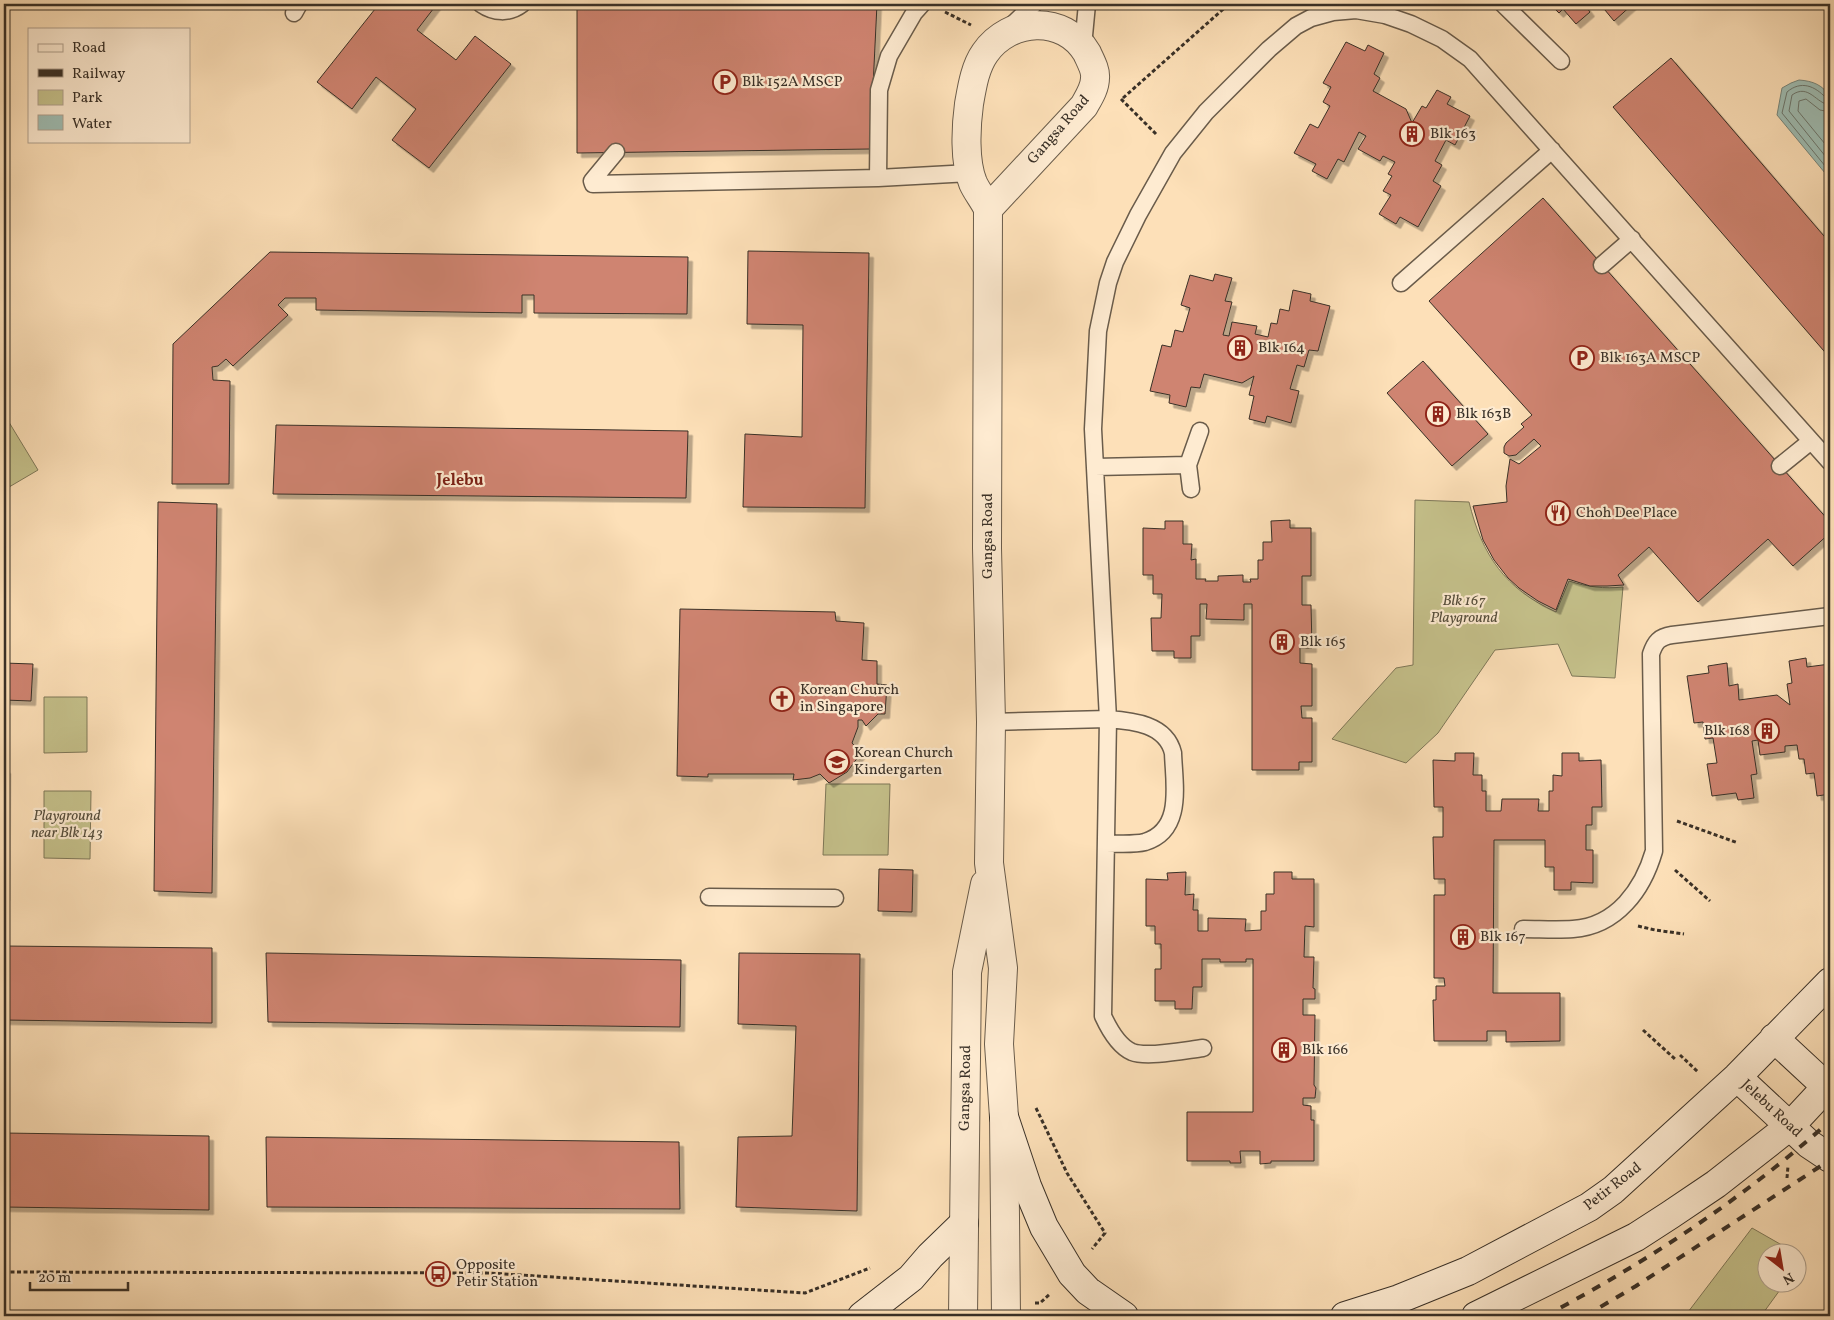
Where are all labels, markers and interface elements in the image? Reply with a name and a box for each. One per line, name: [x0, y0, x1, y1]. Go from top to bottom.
legend: [28, 28, 190, 142]
text: Road: [72, 38, 106, 59]
text: Railway: [72, 64, 125, 85]
parking icon: Blk 152A MSCP: [712, 69, 738, 95]
place label: Blk 152A MSCP: [742, 72, 843, 93]
text: Park: [72, 88, 103, 109]
street label: Gangsa Road: [1023, 91, 1095, 169]
text: Water: [72, 114, 112, 135]
building icon: Blk 163: [1399, 121, 1425, 147]
place label: Blk 163: [1430, 124, 1476, 145]
building icon: Blk 164: [1227, 335, 1253, 361]
place label: Blk 164: [1258, 338, 1305, 359]
parking icon: Blk 163A MSCP: [1569, 345, 1595, 371]
place label: Blk 163A MSCP: [1600, 348, 1701, 369]
building icon: Blk 163B: [1425, 401, 1451, 427]
place label: Blk 163B: [1456, 404, 1511, 425]
district label: Jelebu: [436, 470, 484, 492]
street label: Gangsa Road: [978, 493, 999, 579]
restaurant icon: Choh Dee Place: [1545, 500, 1571, 526]
place label: Choh Dee Place: [1576, 503, 1677, 524]
park label: Blk 167 Playground: [1430, 591, 1498, 629]
building icon: Blk 165: [1269, 629, 1295, 655]
place label: Blk 165: [1300, 632, 1346, 653]
place label: Korean Church in Singapore: [800, 680, 899, 718]
church icon: Korean Church in Singapore: [769, 686, 795, 712]
building icon: Blk 168: [1754, 718, 1780, 744]
place label: Blk 168: [1704, 721, 1750, 742]
place label: Korean Church Kindergarten: [854, 743, 953, 781]
school or university icon: Korean Church Kindergarten: [824, 749, 850, 775]
park label: Playground near Blk 143: [31, 806, 103, 844]
building icon: Blk 167: [1450, 924, 1476, 950]
place label: Blk 167: [1480, 927, 1526, 948]
building icon: Blk 166: [1271, 1037, 1297, 1063]
place label: Blk 166: [1302, 1040, 1348, 1061]
street label: Gangsa Road: [955, 1045, 977, 1131]
street label: Jelebu Road: [1736, 1075, 1806, 1143]
street label: Petir Road: [1580, 1158, 1646, 1216]
north arrow: [1756, 1242, 1806, 1292]
place label: Opposite Petir Station: [456, 1255, 538, 1293]
scale bar: [30, 1260, 128, 1292]
bus stop icon: Opposite Petir Station: [425, 1261, 451, 1287]
text: N: [1779, 1267, 1797, 1289]
text: 20 m: [38, 1268, 71, 1289]

